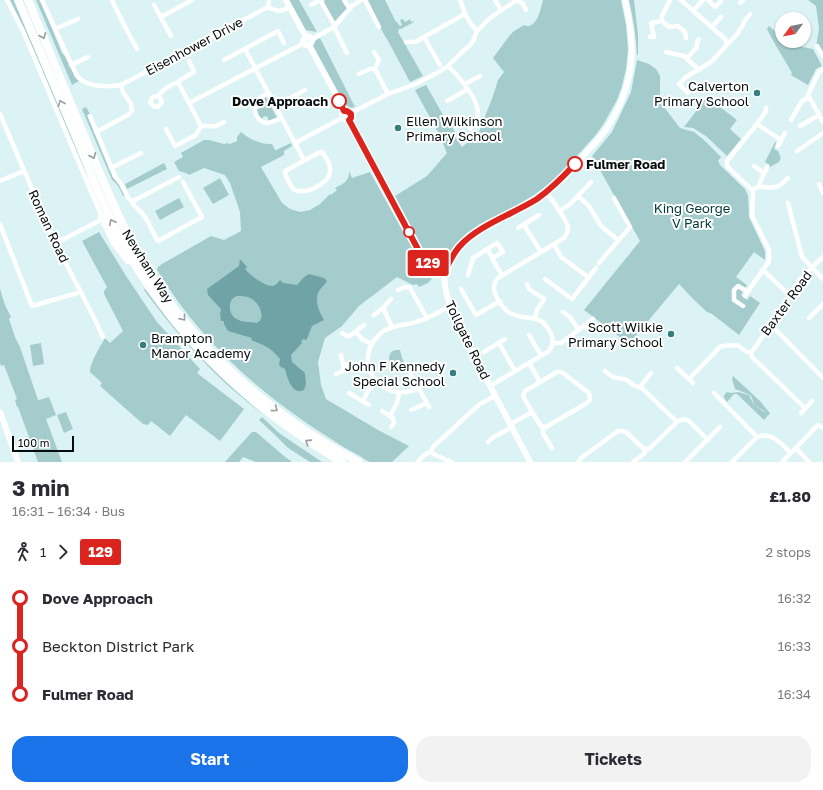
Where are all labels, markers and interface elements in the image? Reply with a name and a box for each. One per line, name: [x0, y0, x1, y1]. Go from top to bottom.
north arrow: [775, 12, 811, 48]
map controls: [775, 12, 811, 48]
street label: Eisenhower Drive: [143, 14, 245, 78]
one-way arrow: [38, 32, 46, 39]
place label: Calverton Primary School: [654, 78, 749, 109]
marker: Calverton Primary School: [752, 88, 762, 98]
place label: Dove Approach: [232, 93, 328, 109]
marker: Dove Approach: [331, 93, 347, 109]
one-way arrow: [58, 99, 66, 106]
place label: Ellen Wilkinson Primary School: [406, 113, 503, 144]
marker: Ellen Wilkinson Primary School: [393, 123, 403, 133]
one-way arrow: [88, 152, 96, 159]
marker: Fulmer Road: [567, 156, 583, 172]
place label: Fulmer Road: [586, 156, 665, 172]
street label: Roman Road: [25, 187, 73, 265]
park label: King George V Park: [654, 200, 730, 231]
one-way arrow: [109, 219, 117, 226]
street label: Newham Way: [119, 226, 177, 307]
unlabelled marker: [403, 226, 415, 238]
line badge: 129: [405, 250, 451, 276]
text: 129: [416, 254, 440, 271]
street label: Baxter Road: [757, 267, 815, 339]
street label: Tollgate Road: [442, 298, 494, 382]
one-way arrow: [178, 313, 185, 320]
place label: Scott Wilkie Primary School: [568, 319, 663, 350]
marker: Scott Wilkie Primary School: [666, 329, 676, 339]
place label: Brampton Manor Academy: [151, 330, 251, 361]
marker: Brampton Manor Academy: [138, 340, 148, 350]
place label: John F Kennedy Special School: [345, 358, 446, 389]
marker: John F Kennedy Special School: [448, 368, 458, 378]
one-way arrow: [271, 404, 278, 411]
scale bar: [12, 434, 74, 453]
text: 100 m: [18, 436, 49, 449]
one-way arrow: [306, 439, 313, 446]
text: 3 min: [12, 474, 70, 501]
text: £1.80: [769, 487, 811, 505]
text: 16:31 – 16:34 · Bus: [12, 503, 125, 519]
icon: walk: [12, 541, 34, 563]
icon: forward: [52, 541, 74, 563]
text: 129: [88, 543, 113, 560]
text: 1: [40, 544, 46, 560]
text: 2 stops: [765, 544, 811, 560]
text: Dove Approach: [42, 589, 153, 607]
text: 16:32: [778, 590, 811, 606]
text: Beckton District Park: [42, 637, 194, 655]
text: 16:33: [778, 638, 811, 654]
text: Fulmer Road: [42, 685, 134, 703]
text: 16:34: [777, 686, 811, 702]
button: Start: [12, 736, 408, 782]
button: Tickets: [416, 736, 811, 782]

